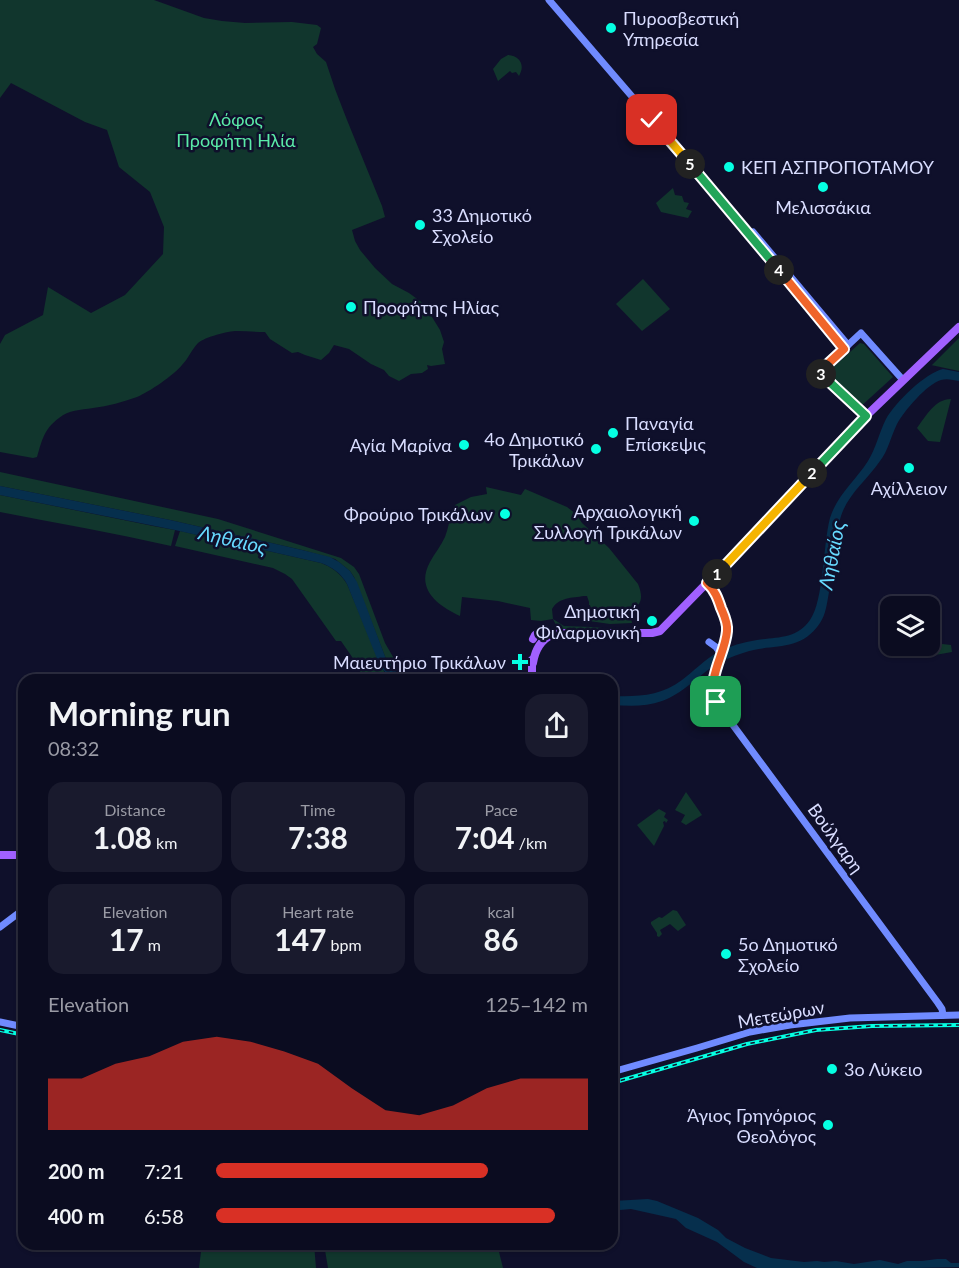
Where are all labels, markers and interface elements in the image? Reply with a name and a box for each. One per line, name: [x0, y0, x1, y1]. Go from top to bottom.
place label: Πυροσβεστική Υπηρεσία: [623, 7, 739, 50]
marker: Πυροσβεστική Υπηρεσία: [604, 21, 618, 35]
pin: [626, 94, 677, 145]
icon: check: [635, 103, 668, 136]
park label: Λόφος Προφήτη Ηλία: [176, 108, 296, 151]
pin: 5: [675, 149, 705, 179]
text: 5: [685, 154, 695, 173]
place label: ΚΕΠ ΑΣΠΡΟΠΟΤΑΜΟΥ: [741, 156, 935, 178]
marker: ΚΕΠ ΑΣΠΡΟΠΟΤΑΜΟΥ: [722, 160, 736, 174]
marker: Μελισσάκια: [816, 180, 830, 194]
place label: Μελισσάκια: [775, 196, 871, 218]
place label: 33 Δημοτικό Σχολείο: [432, 204, 532, 247]
marker: 33 Δημοτικό Σχολείο: [413, 218, 427, 232]
pin: 4: [764, 255, 794, 285]
text: 4: [774, 260, 784, 279]
place label: Προφήτης Ηλίας: [363, 296, 500, 318]
marker: Προφήτης Ηλίας: [344, 300, 358, 314]
pin: 3: [806, 359, 836, 389]
text: 3: [816, 364, 826, 383]
place label: Παναγία Επίσκεψις: [625, 412, 706, 455]
marker: Παναγία Επίσκεψις: [606, 426, 620, 440]
place label: 4ο Δημοτικό Τρικάλων: [484, 428, 584, 471]
place label: Αγία Μαρίνα: [350, 434, 452, 456]
marker: Αγία Μαρίνα: [457, 438, 471, 452]
marker: 4ο Δημοτικό Τρικάλων: [589, 442, 603, 456]
pin: 2: [797, 458, 827, 488]
marker: Αχίλλειον: [902, 461, 916, 475]
text: 2: [807, 463, 817, 482]
place label: Αχίλλειον: [871, 477, 947, 499]
place label: Αρχαιολογική Συλλογή Τρικάλων: [534, 500, 682, 543]
place label: Φρούριο Τρικάλων: [344, 503, 493, 525]
marker: Φρούριο Τρικάλων: [498, 507, 512, 521]
marker: Αρχαιολογική Συλλογή Τρικάλων: [687, 514, 701, 528]
water label: Ληθαίος: [812, 518, 849, 592]
water label: Ληθαίος: [196, 519, 270, 559]
pin: 1: [702, 559, 732, 589]
text: 1: [712, 564, 722, 583]
map controls: [880, 596, 940, 656]
button: layers: [880, 596, 940, 656]
place label: Δημοτική Φιλαρμονική: [536, 600, 640, 643]
marker: Δημοτική Φιλαρμονική: [645, 614, 659, 628]
place label: Μαιευτήριο Τρικάλων: [333, 651, 506, 673]
marker: Μαιευτήριο Τρικάλων: [511, 653, 529, 671]
pin: [690, 676, 741, 727]
icon: arrive: [699, 685, 732, 718]
text: Morning run: [48, 693, 231, 733]
button: share: [525, 694, 588, 757]
text: 08:32: [48, 736, 99, 760]
street label: Βούλγαρη: [803, 799, 869, 877]
text: Distance: [104, 800, 166, 819]
text: Time: [301, 800, 335, 819]
text: Pace: [484, 800, 518, 819]
text: 1.08: [93, 819, 152, 855]
text: 7:38: [288, 819, 348, 855]
text: 7:04: [455, 819, 515, 855]
text: km: [152, 833, 177, 852]
text: /km: [515, 833, 547, 852]
text: Elevation: [103, 902, 168, 921]
text: Heart rate: [282, 902, 354, 921]
text: kcal: [487, 902, 515, 921]
text: 17: [109, 921, 144, 957]
text: 147: [274, 921, 327, 957]
text: 86: [484, 921, 518, 957]
place label: 5ο Δημοτικό Σχολείο: [738, 933, 838, 976]
text: m: [144, 935, 161, 954]
text: bpm: [327, 935, 362, 954]
marker: 5ο Δημοτικό Σχολείο: [719, 947, 733, 961]
text: Elevation: [48, 992, 129, 1016]
text: 125–142 m: [485, 992, 588, 1016]
street label: Μετεώρων: [736, 996, 826, 1032]
place label: 3ο Λύκειο: [844, 1058, 923, 1080]
marker: 3ο Λύκειο: [825, 1062, 839, 1076]
place label: Άγιος Γρηγόριος Θεολόγος: [687, 1104, 817, 1147]
marker: Άγιος Γρηγόριος Θεολόγος: [821, 1118, 835, 1132]
text: 200 m: [48, 1159, 104, 1183]
text: 7:21: [144, 1159, 184, 1183]
text: 400 m: [48, 1204, 104, 1228]
text: 6:58: [144, 1204, 184, 1228]

